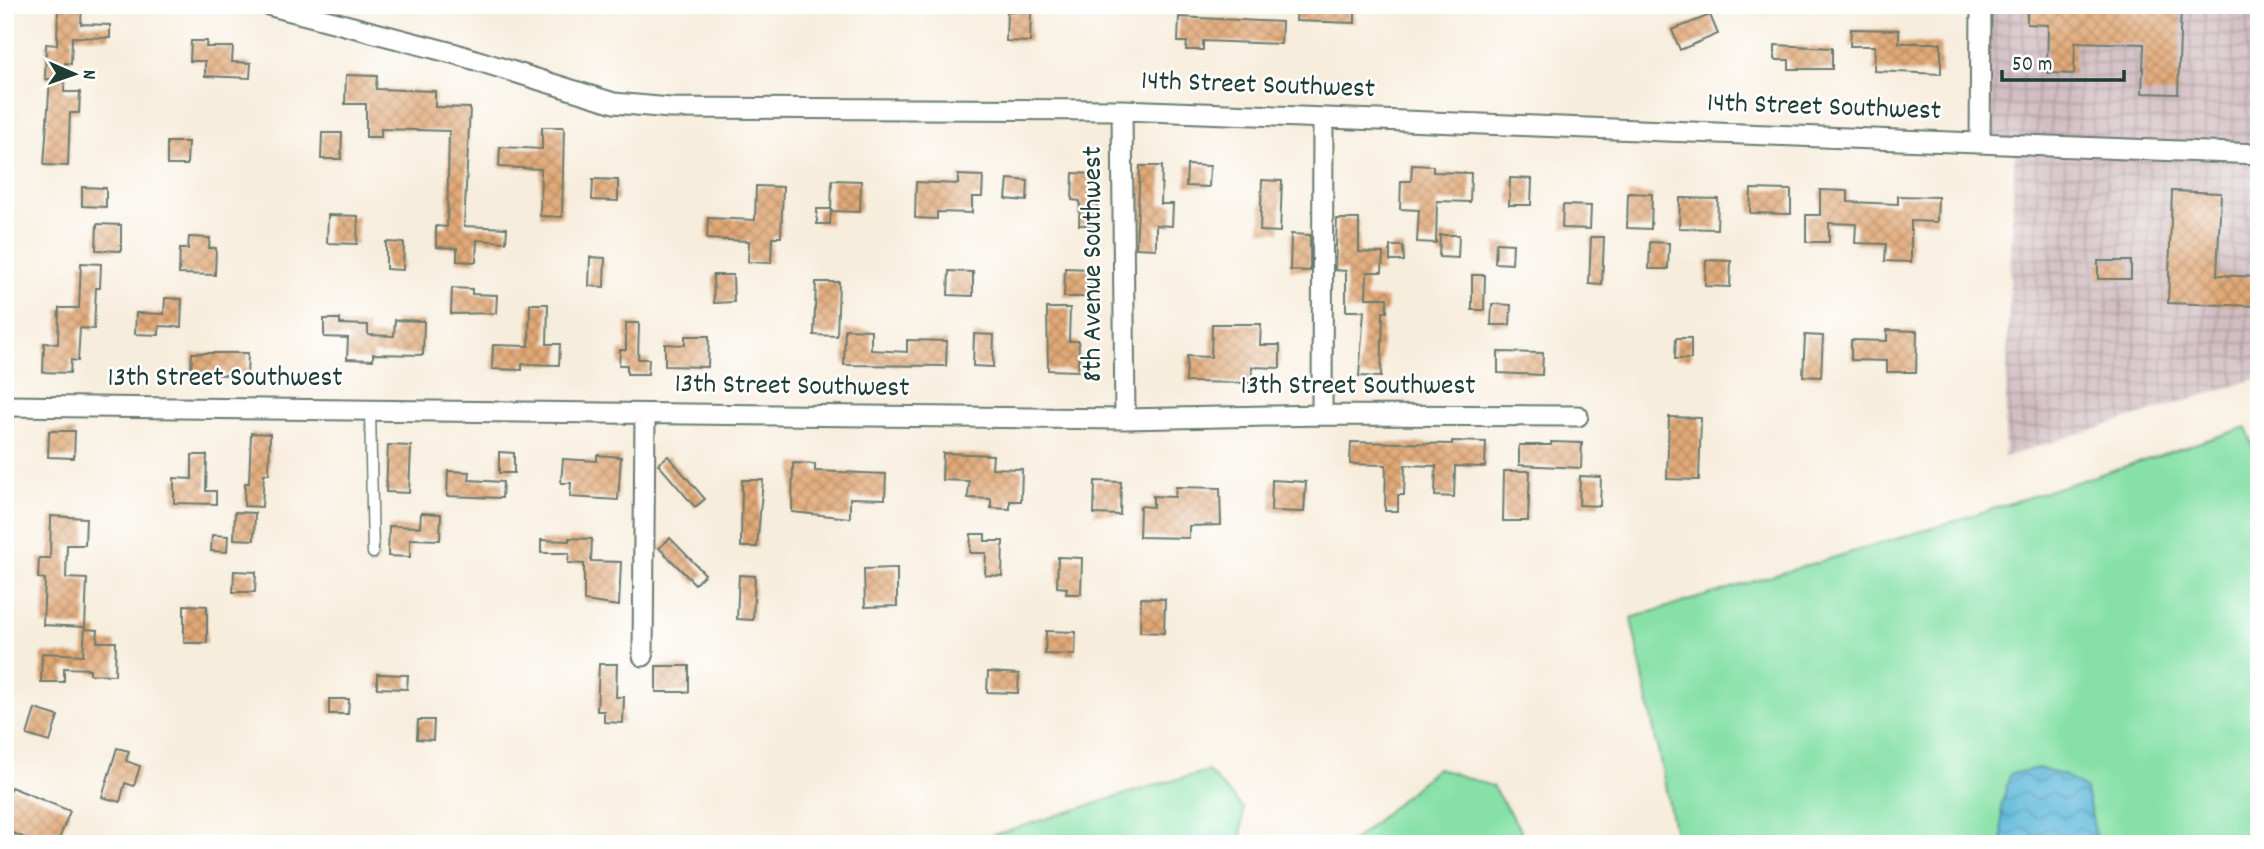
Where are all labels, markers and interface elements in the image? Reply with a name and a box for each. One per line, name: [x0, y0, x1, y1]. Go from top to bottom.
north arrow: [38, 38, 108, 108]
scale bar: [2002, 38, 2124, 82]
text: 50 m: [2012, 51, 2052, 81]
street label: 14th Street Southwest: [1140, 63, 1376, 111]
text: N: [74, 69, 101, 80]
street label: 14th Street Southwest: [1706, 85, 1942, 133]
street label: 8th Avenue Southwest: [1075, 146, 1115, 382]
street label: 13th Street Southwest: [107, 360, 343, 400]
street label: 13th Street Southwest: [674, 366, 910, 410]
street label: 13th Street Southwest: [1240, 368, 1476, 408]

